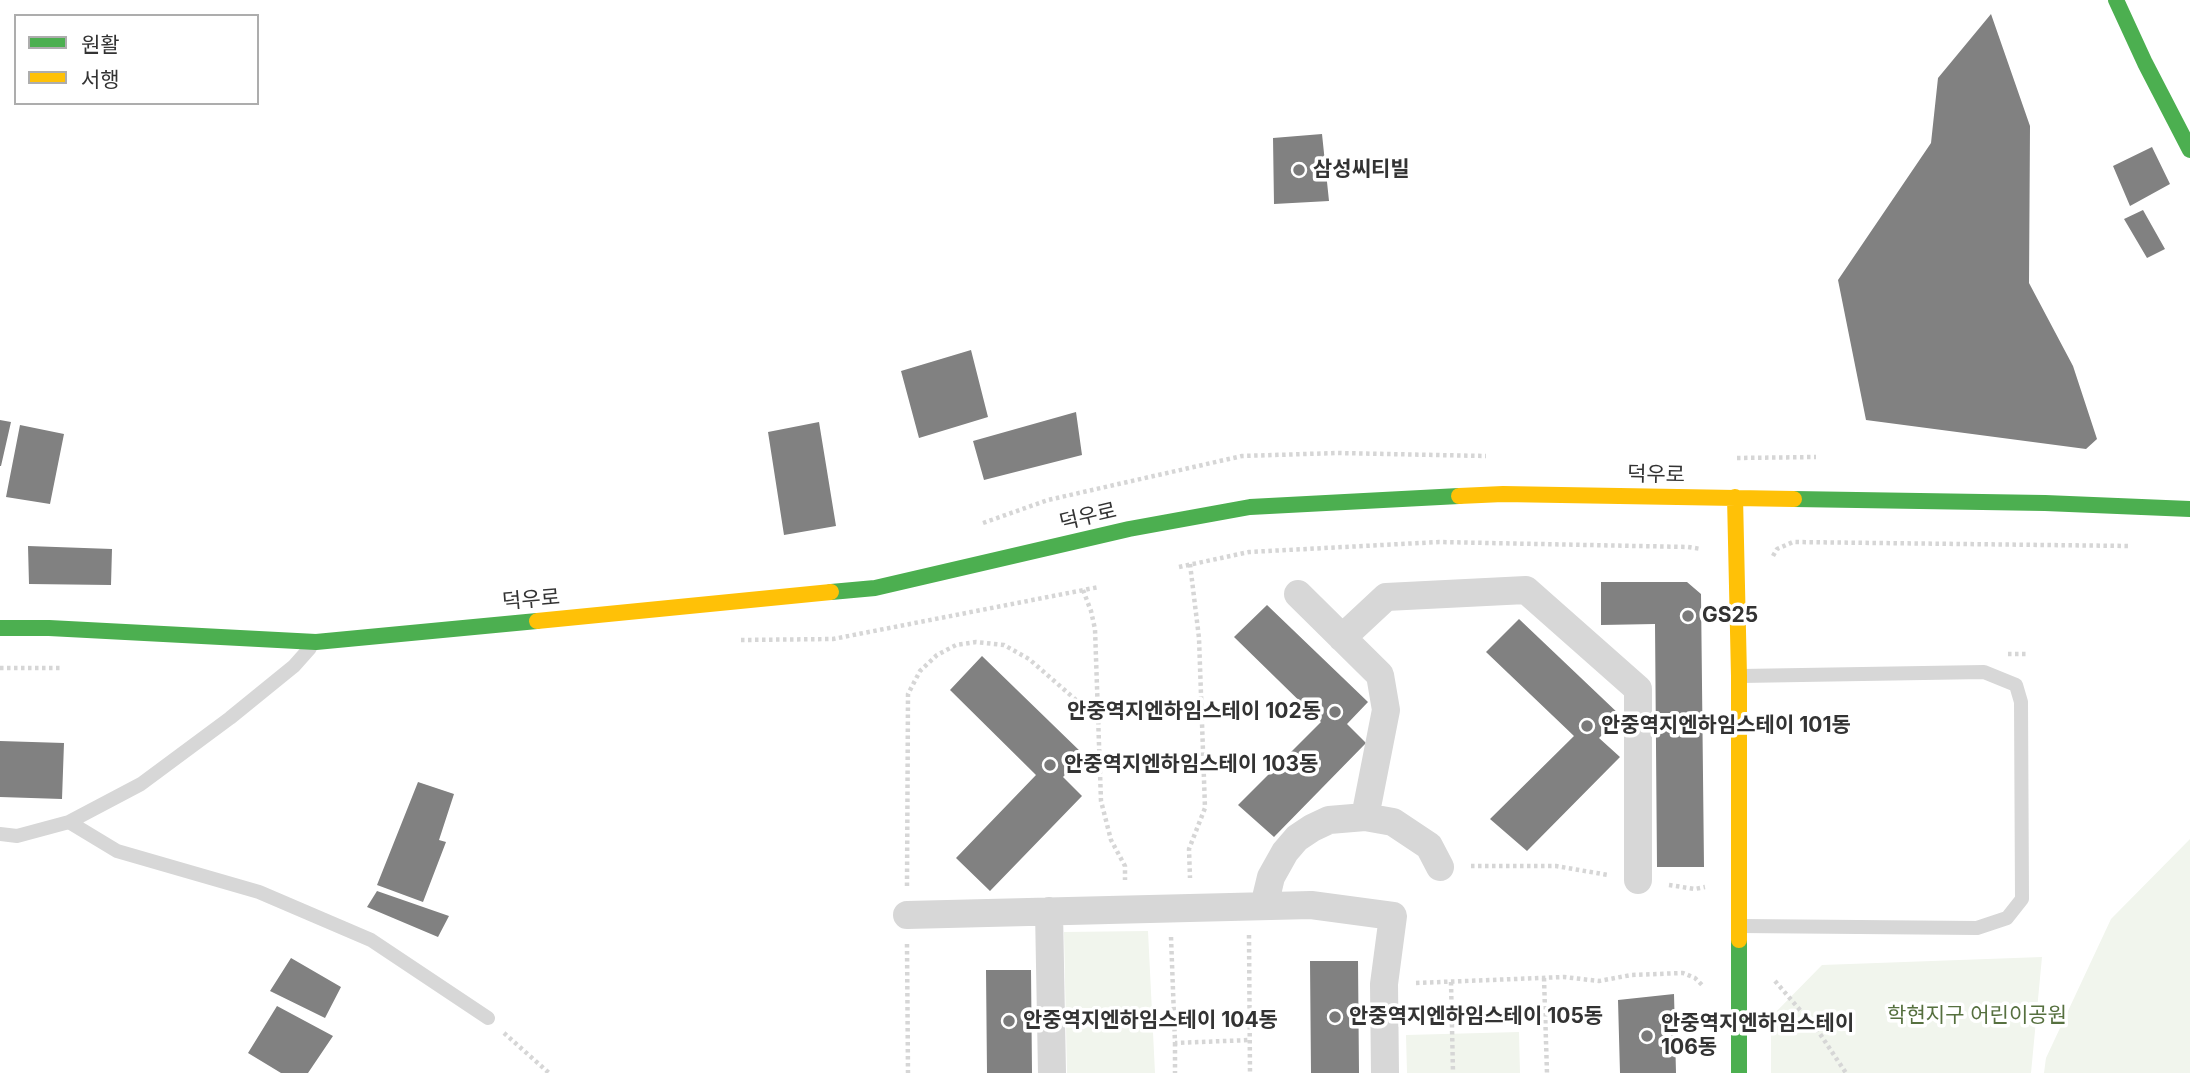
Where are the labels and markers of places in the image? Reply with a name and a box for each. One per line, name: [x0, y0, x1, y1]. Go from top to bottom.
place label: 삼성씨티빌: [1313, 157, 1410, 183]
marker: 삼성씨티빌: [1291, 162, 1307, 178]
place label: GS25: [1702, 603, 1758, 629]
marker: GS25: [1680, 608, 1696, 624]
place label: 안중역지엔하임스테이 102동: [1067, 699, 1321, 725]
marker: 안중역지엔하임스테이 102동: [1327, 704, 1343, 720]
place label: 안중역지엔하임스테이 101동: [1601, 713, 1851, 739]
marker: 안중역지엔하임스테이 101동: [1579, 718, 1595, 734]
place label: 안중역지엔하임스테이 103동: [1064, 752, 1318, 778]
marker: 안중역지엔하임스테이 103동: [1042, 757, 1058, 773]
place label: 안중역지엔하임스테이 105동: [1349, 1004, 1603, 1030]
place label: 안중역지엔하임스테이 104동: [1023, 1008, 1278, 1034]
marker: 안중역지엔하임스테이 105동: [1327, 1009, 1343, 1025]
place label: 안중역지엔하임스테이 106동: [1661, 1011, 1854, 1061]
marker: 안중역지엔하임스테이 104동: [1001, 1013, 1017, 1029]
marker: 안중역지엔하임스테이 106동: [1639, 1028, 1655, 1044]

